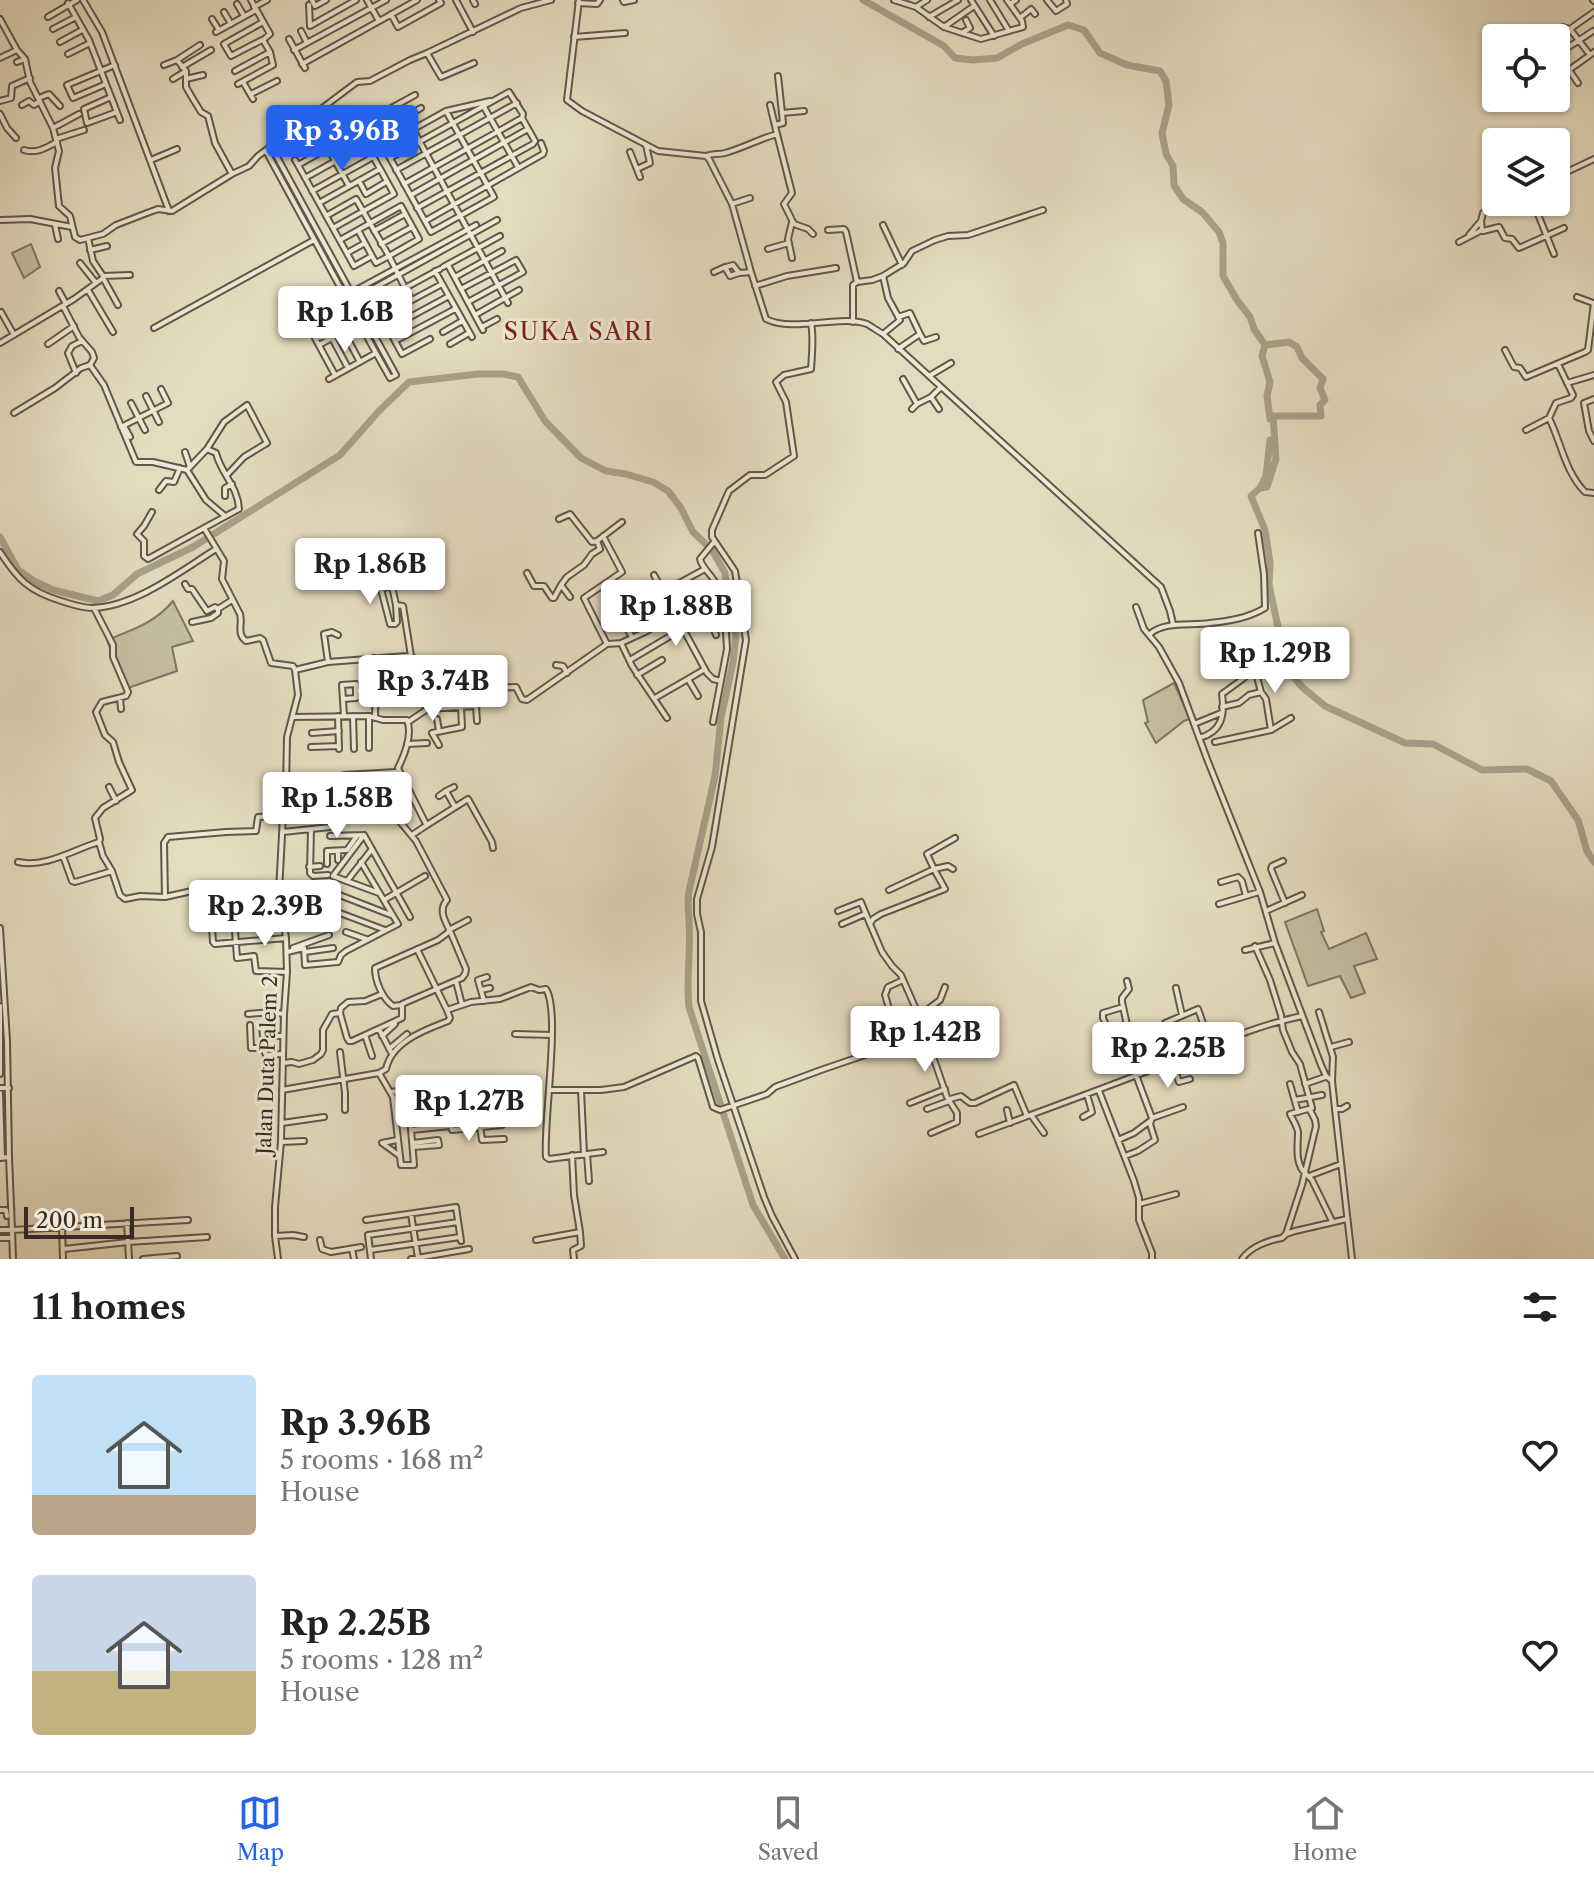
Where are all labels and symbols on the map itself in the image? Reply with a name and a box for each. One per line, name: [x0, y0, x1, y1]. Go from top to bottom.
pin: Rp 3.96B: [259, 105, 425, 173]
pin: Rp 1.6B: [271, 286, 419, 354]
district label: SUKA SARI: [503, 317, 655, 346]
pin: Rp 1.86B: [287, 538, 453, 606]
pin: Rp 1.88B: [593, 580, 759, 648]
pin: Rp 1.29B: [1192, 627, 1358, 695]
pin: Rp 3.74B: [350, 655, 516, 723]
pin: Rp 1.58B: [254, 772, 420, 840]
pin: Rp 2.39B: [182, 880, 348, 948]
street label: Jalan Duta Palem 2: [252, 975, 282, 1158]
pin: Rp 1.42B: [842, 1006, 1008, 1074]
pin: Rp 2.25B: [1085, 1022, 1251, 1090]
pin: Rp 1.27B: [386, 1075, 552, 1143]
scale bar: [24, 1203, 134, 1239]

